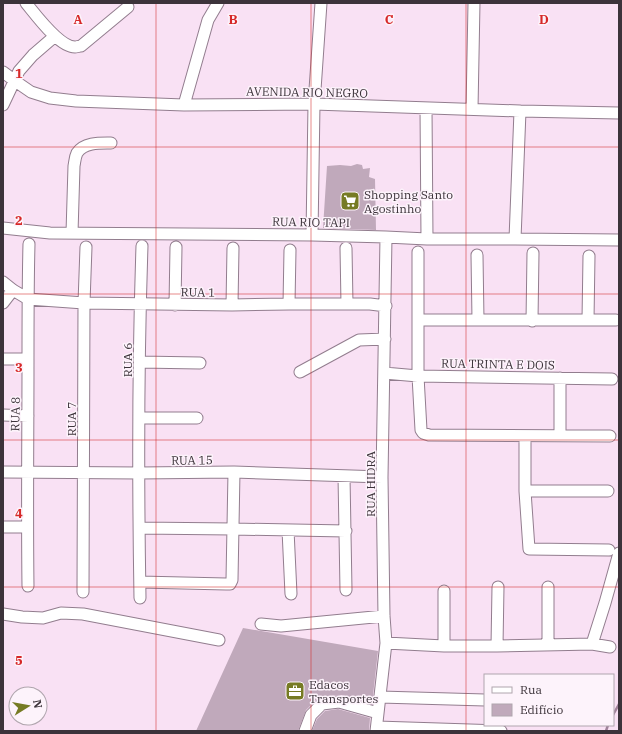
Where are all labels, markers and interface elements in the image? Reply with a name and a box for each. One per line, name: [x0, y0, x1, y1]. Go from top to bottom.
text: A: [73, 11, 83, 28]
text: B: [228, 11, 238, 28]
text: C: [385, 11, 394, 28]
text: D: [539, 11, 549, 28]
text: 1: [15, 65, 23, 82]
street label: AVENIDA RIO NEGRO: [246, 83, 368, 101]
place label: Shopping Santo Agostinho: [364, 187, 453, 216]
supermarket icon: Shopping Santo Agostinho: [339, 190, 361, 212]
text: 2: [15, 212, 23, 229]
street label: RUA RIO TAPI: [272, 214, 350, 230]
street label: RUA 1: [181, 284, 215, 300]
street label: RUA 6: [120, 343, 135, 377]
street label: RUA TRINTA E DOIS: [441, 356, 555, 372]
text: 3: [15, 359, 23, 376]
street label: RUA 8: [7, 397, 23, 431]
street label: RUA 7: [64, 402, 79, 436]
street label: RUA HIDRA: [363, 450, 378, 517]
street label: RUA 15: [171, 452, 213, 468]
text: 4: [15, 505, 23, 522]
text: 5: [15, 652, 23, 669]
legend: [484, 674, 614, 726]
place label: Edacos Transportes: [309, 677, 378, 706]
office icon: Edacos Transportes: [284, 680, 306, 702]
text: Rua: [520, 682, 542, 697]
north arrow: [8, 686, 48, 726]
text: N: [30, 698, 46, 710]
text: Edifício: [520, 702, 564, 717]

